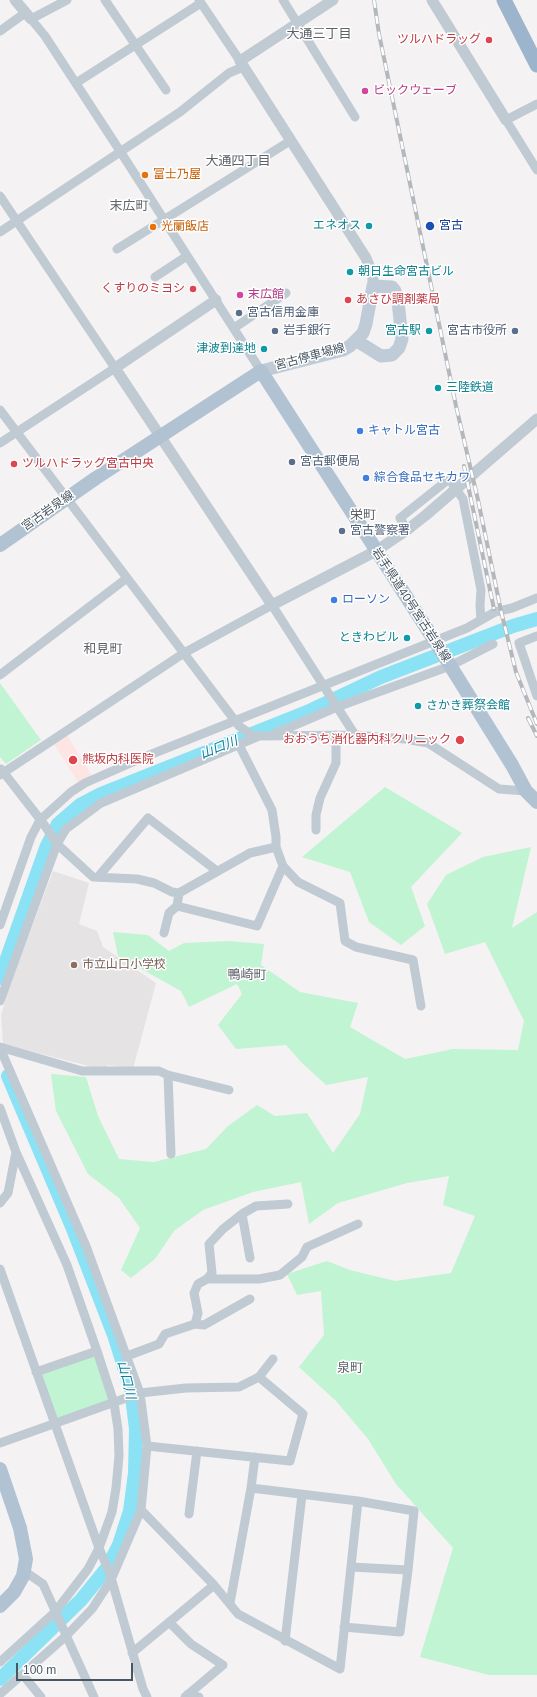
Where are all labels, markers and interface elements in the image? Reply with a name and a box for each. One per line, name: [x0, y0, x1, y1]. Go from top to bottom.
district label: 大通三丁目: [287, 26, 351, 42]
place label: ツルハドラッグ: [397, 33, 481, 47]
marker: ツルハドラッグ: [484, 35, 494, 45]
place label: ビックウェーブ: [373, 84, 457, 98]
marker: ビックウェーブ: [360, 86, 370, 96]
district label: 大通四丁目: [206, 153, 270, 169]
place label: 富士乃屋: [153, 168, 201, 182]
marker: 富士乃屋: [140, 170, 150, 180]
district label: 末広町: [110, 198, 148, 214]
place label: エネオス: [313, 219, 361, 233]
place label: 宮古: [439, 219, 463, 233]
place label: 光蘭飯店: [161, 220, 209, 234]
marker: 宮古: [424, 220, 436, 232]
marker: エネオス: [364, 221, 374, 231]
marker: 光蘭飯店: [148, 222, 158, 232]
place label: 朝日生命宮古ビル: [358, 265, 454, 279]
marker: 朝日生命宮古ビル: [345, 267, 355, 277]
place label: くすりのミヨシ: [101, 282, 185, 296]
marker: くすりのミヨシ: [188, 284, 198, 294]
place label: 末広館: [248, 288, 284, 302]
marker: 末広館: [235, 290, 245, 300]
place label: あさひ調剤薬局: [356, 293, 440, 307]
marker: あさひ調剤薬局: [343, 295, 353, 305]
place label: 宮古信用金庫: [247, 306, 319, 320]
marker: 宮古信用金庫: [234, 308, 244, 318]
place label: 岩手銀行: [283, 324, 331, 338]
place label: 宮古駅: [385, 324, 421, 338]
place label: 宮古市役所: [447, 324, 507, 338]
marker: 岩手銀行: [270, 326, 280, 336]
marker: 宮古駅: [424, 326, 434, 336]
marker: 宮古市役所: [510, 326, 520, 336]
street label: 宮古停車場線: [273, 341, 347, 373]
place label: 津波到達地: [196, 342, 256, 356]
marker: 津波到達地: [259, 344, 269, 354]
place label: 三陸鉄道: [446, 381, 494, 395]
marker: 三陸鉄道: [433, 383, 443, 393]
place label: キャトル宮古: [368, 424, 440, 438]
marker: キャトル宮古: [355, 426, 365, 436]
place label: 宮古郵便局: [300, 455, 360, 469]
place label: ツルハドラッグ宮古中央: [22, 457, 154, 471]
marker: 宮古郵便局: [287, 457, 297, 467]
marker: ツルハドラッグ宮古中央: [9, 459, 19, 469]
place label: 綜合食品セキカワ: [374, 471, 470, 485]
marker: 綜合食品セキカワ: [361, 473, 371, 483]
street label: 宮古岩泉線: [19, 488, 77, 534]
district label: 栄町: [350, 507, 376, 523]
place label: 宮古警察署: [350, 524, 410, 538]
marker: 宮古警察署: [337, 526, 347, 536]
street label: 岩手県道40号宮古岩泉線: [369, 545, 453, 665]
place label: ローソン: [342, 593, 390, 607]
marker: ローソン: [329, 595, 339, 605]
place label: ときわビル: [339, 631, 399, 645]
marker: ときわビル: [402, 633, 412, 643]
district label: 和見町: [84, 641, 122, 657]
place label: さかき葬祭会館: [426, 699, 510, 713]
marker: さかき葬祭会館: [413, 701, 423, 711]
water label: 山口川: [198, 733, 240, 763]
place label: おおうち消化器内科クリニック: [283, 733, 451, 747]
marker: おおうち消化器内科クリニック: [454, 734, 466, 746]
place label: 熊坂内科医院: [82, 753, 154, 767]
marker: 熊坂内科医院: [67, 754, 79, 766]
place label: 市立山口小学校: [82, 958, 166, 972]
marker: 市立山口小学校: [69, 960, 79, 970]
district label: 鴨崎町: [228, 967, 266, 983]
water label: 山口川: [114, 1359, 138, 1401]
district label: 泉町: [337, 1360, 363, 1376]
scale bar: [18, 1655, 135, 1681]
text: 100 m: [23, 1663, 56, 1677]

